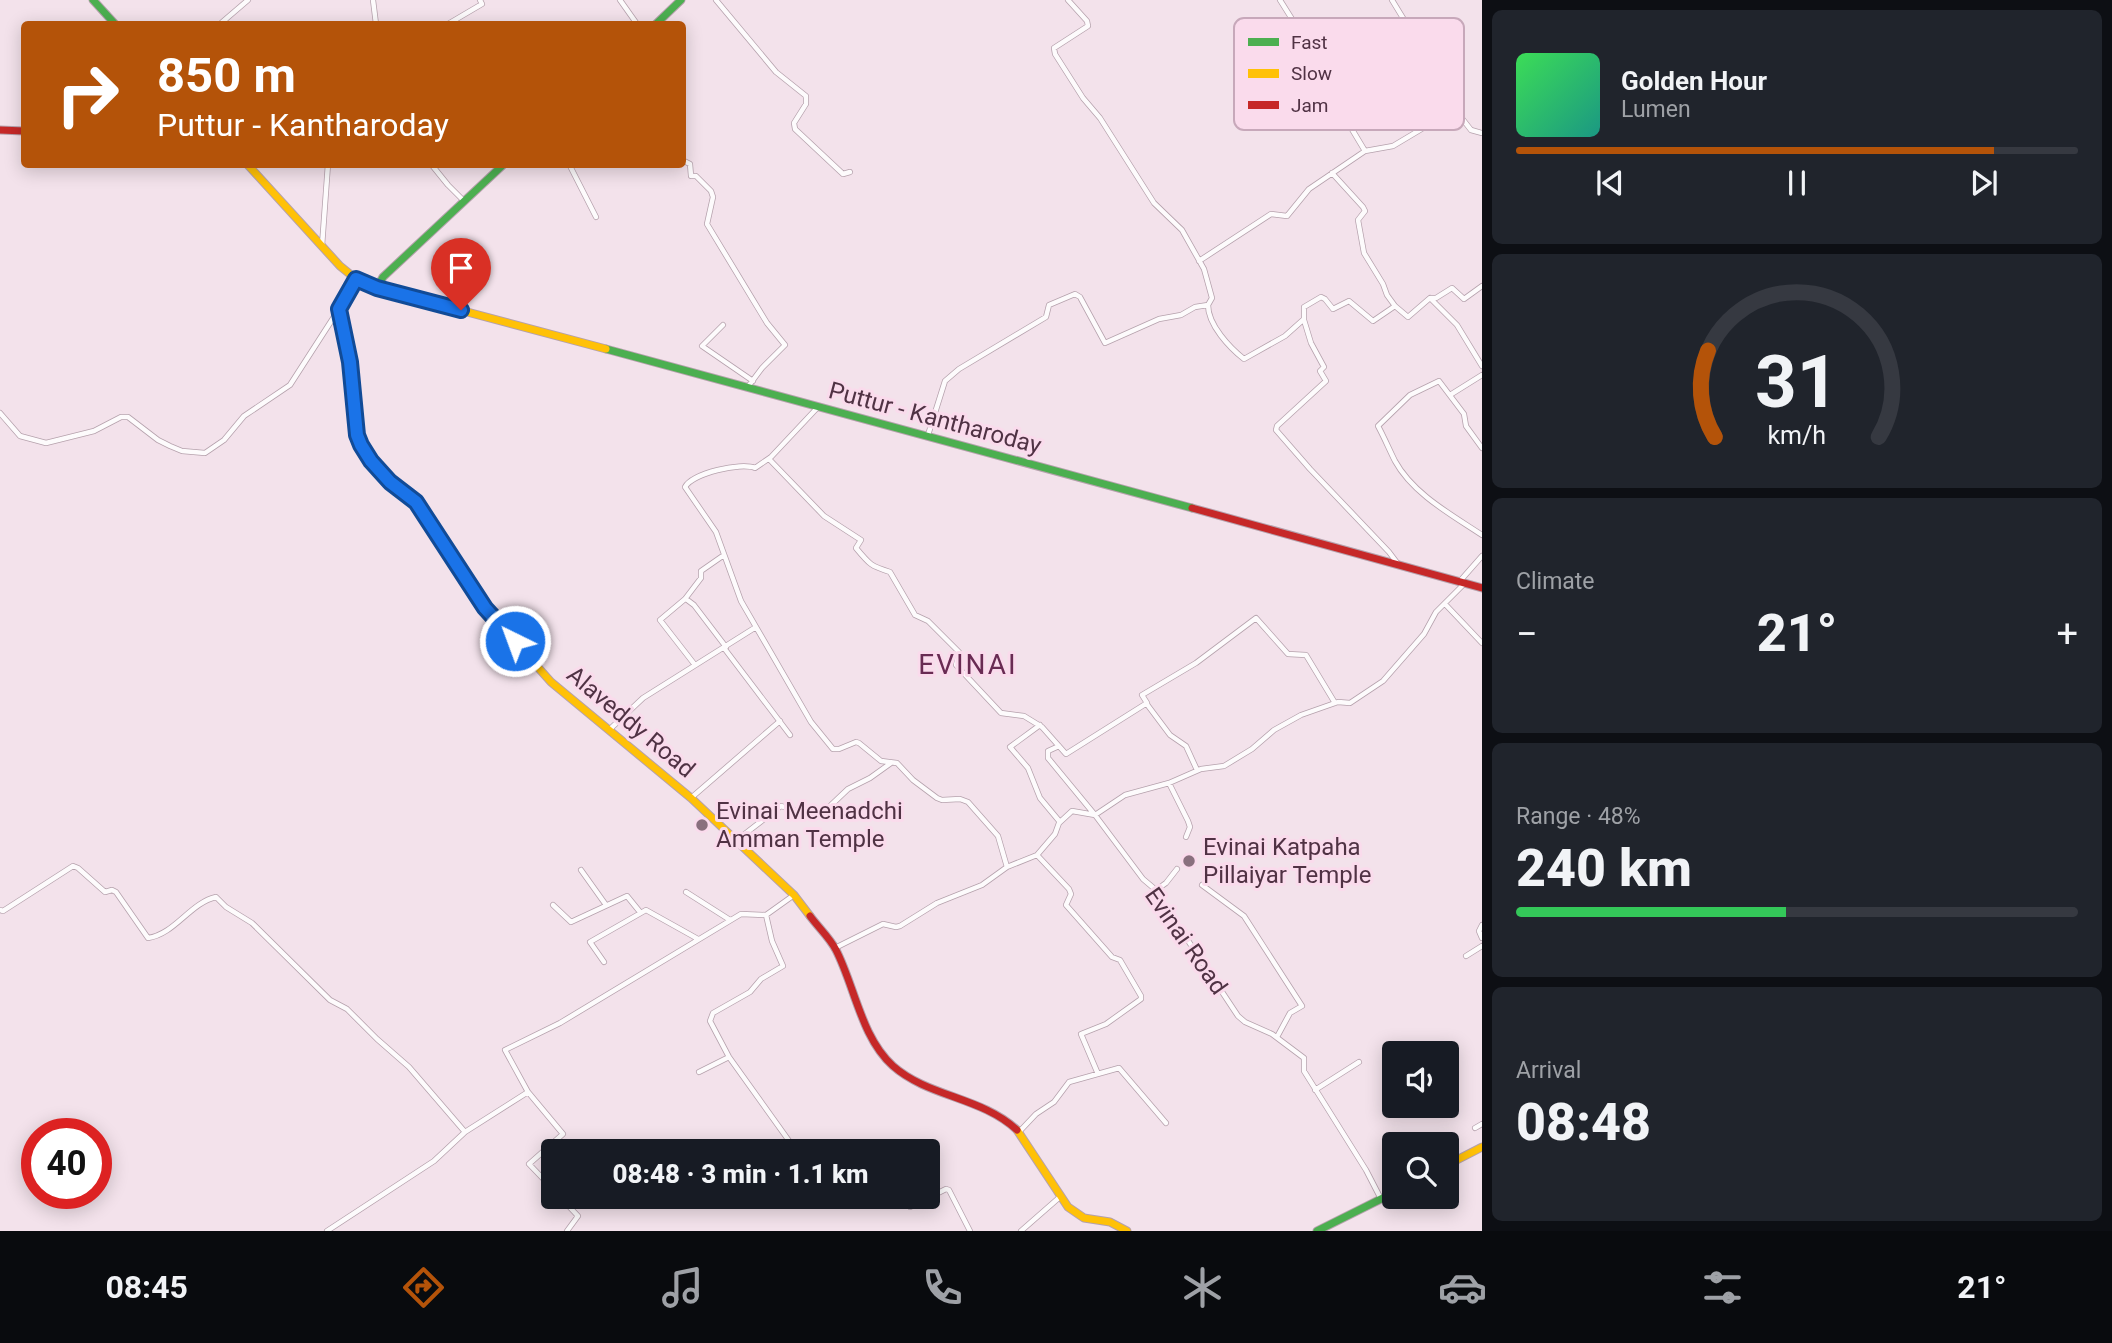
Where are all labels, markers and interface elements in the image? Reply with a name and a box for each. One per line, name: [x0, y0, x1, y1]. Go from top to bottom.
legend: [1234, 18, 1464, 130]
text: Fast: [1291, 31, 1328, 54]
text: 850 m: [157, 47, 296, 104]
icon: right: [42, 49, 133, 140]
text: Slow: [1291, 62, 1332, 85]
text: Golden Hour: [1621, 66, 1767, 96]
text: Jam: [1291, 94, 1328, 117]
text: Lumen: [1621, 96, 1691, 123]
text: Puttur - Kantharoday: [157, 106, 449, 144]
icon: previous: [1591, 164, 1629, 202]
icon: pause: [1778, 164, 1816, 202]
icon: next: [1965, 164, 2003, 202]
pin: [431, 238, 491, 310]
icon: arrive: [442, 249, 480, 287]
text: 31: [1755, 340, 1839, 426]
street label: Puttur - Kantharoday: [826, 376, 1045, 460]
text: km/h: [1768, 421, 1826, 450]
text: Climate: [1516, 568, 1595, 595]
text: 21°: [1757, 603, 1837, 664]
position arrow: [478, 604, 552, 678]
text: −: [1516, 612, 1538, 656]
text: +: [2056, 612, 2078, 656]
district label: EVINAI: [918, 648, 1018, 681]
street label: Alaveddy Road: [561, 660, 701, 784]
place label: Evinai Meenadchi Amman Temple: [716, 797, 903, 853]
text: Range · 48%: [1516, 803, 1641, 830]
marker: Evinai Meenadchi Amman Temple: [694, 817, 710, 833]
place label: Evinai Katpaha Pillaiyar Temple: [1203, 833, 1371, 889]
text: 240 km: [1516, 838, 1692, 899]
marker: Evinai Katpaha Pillaiyar Temple: [1181, 853, 1197, 869]
street label: Evinai Road: [1139, 882, 1233, 1000]
map controls: [1382, 1041, 1459, 1209]
button: sound: [1382, 1041, 1459, 1118]
text: Arrival: [1516, 1057, 1581, 1084]
text: 08:48: [1516, 1092, 1651, 1153]
speed limit sign: 40: [21, 1118, 112, 1209]
button: search: [1382, 1132, 1459, 1209]
text: 08:48 · 3 min · 1.1 km: [613, 1159, 868, 1189]
icon: directions: [399, 1263, 448, 1312]
icon: music: [658, 1263, 707, 1312]
icon: phone: [918, 1263, 967, 1312]
icon: climate: [1178, 1263, 1227, 1312]
icon: car: [1438, 1263, 1487, 1312]
icon: filters: [1698, 1263, 1747, 1312]
text: 08:45: [105, 1268, 188, 1306]
text: 21°: [1957, 1268, 2007, 1306]

